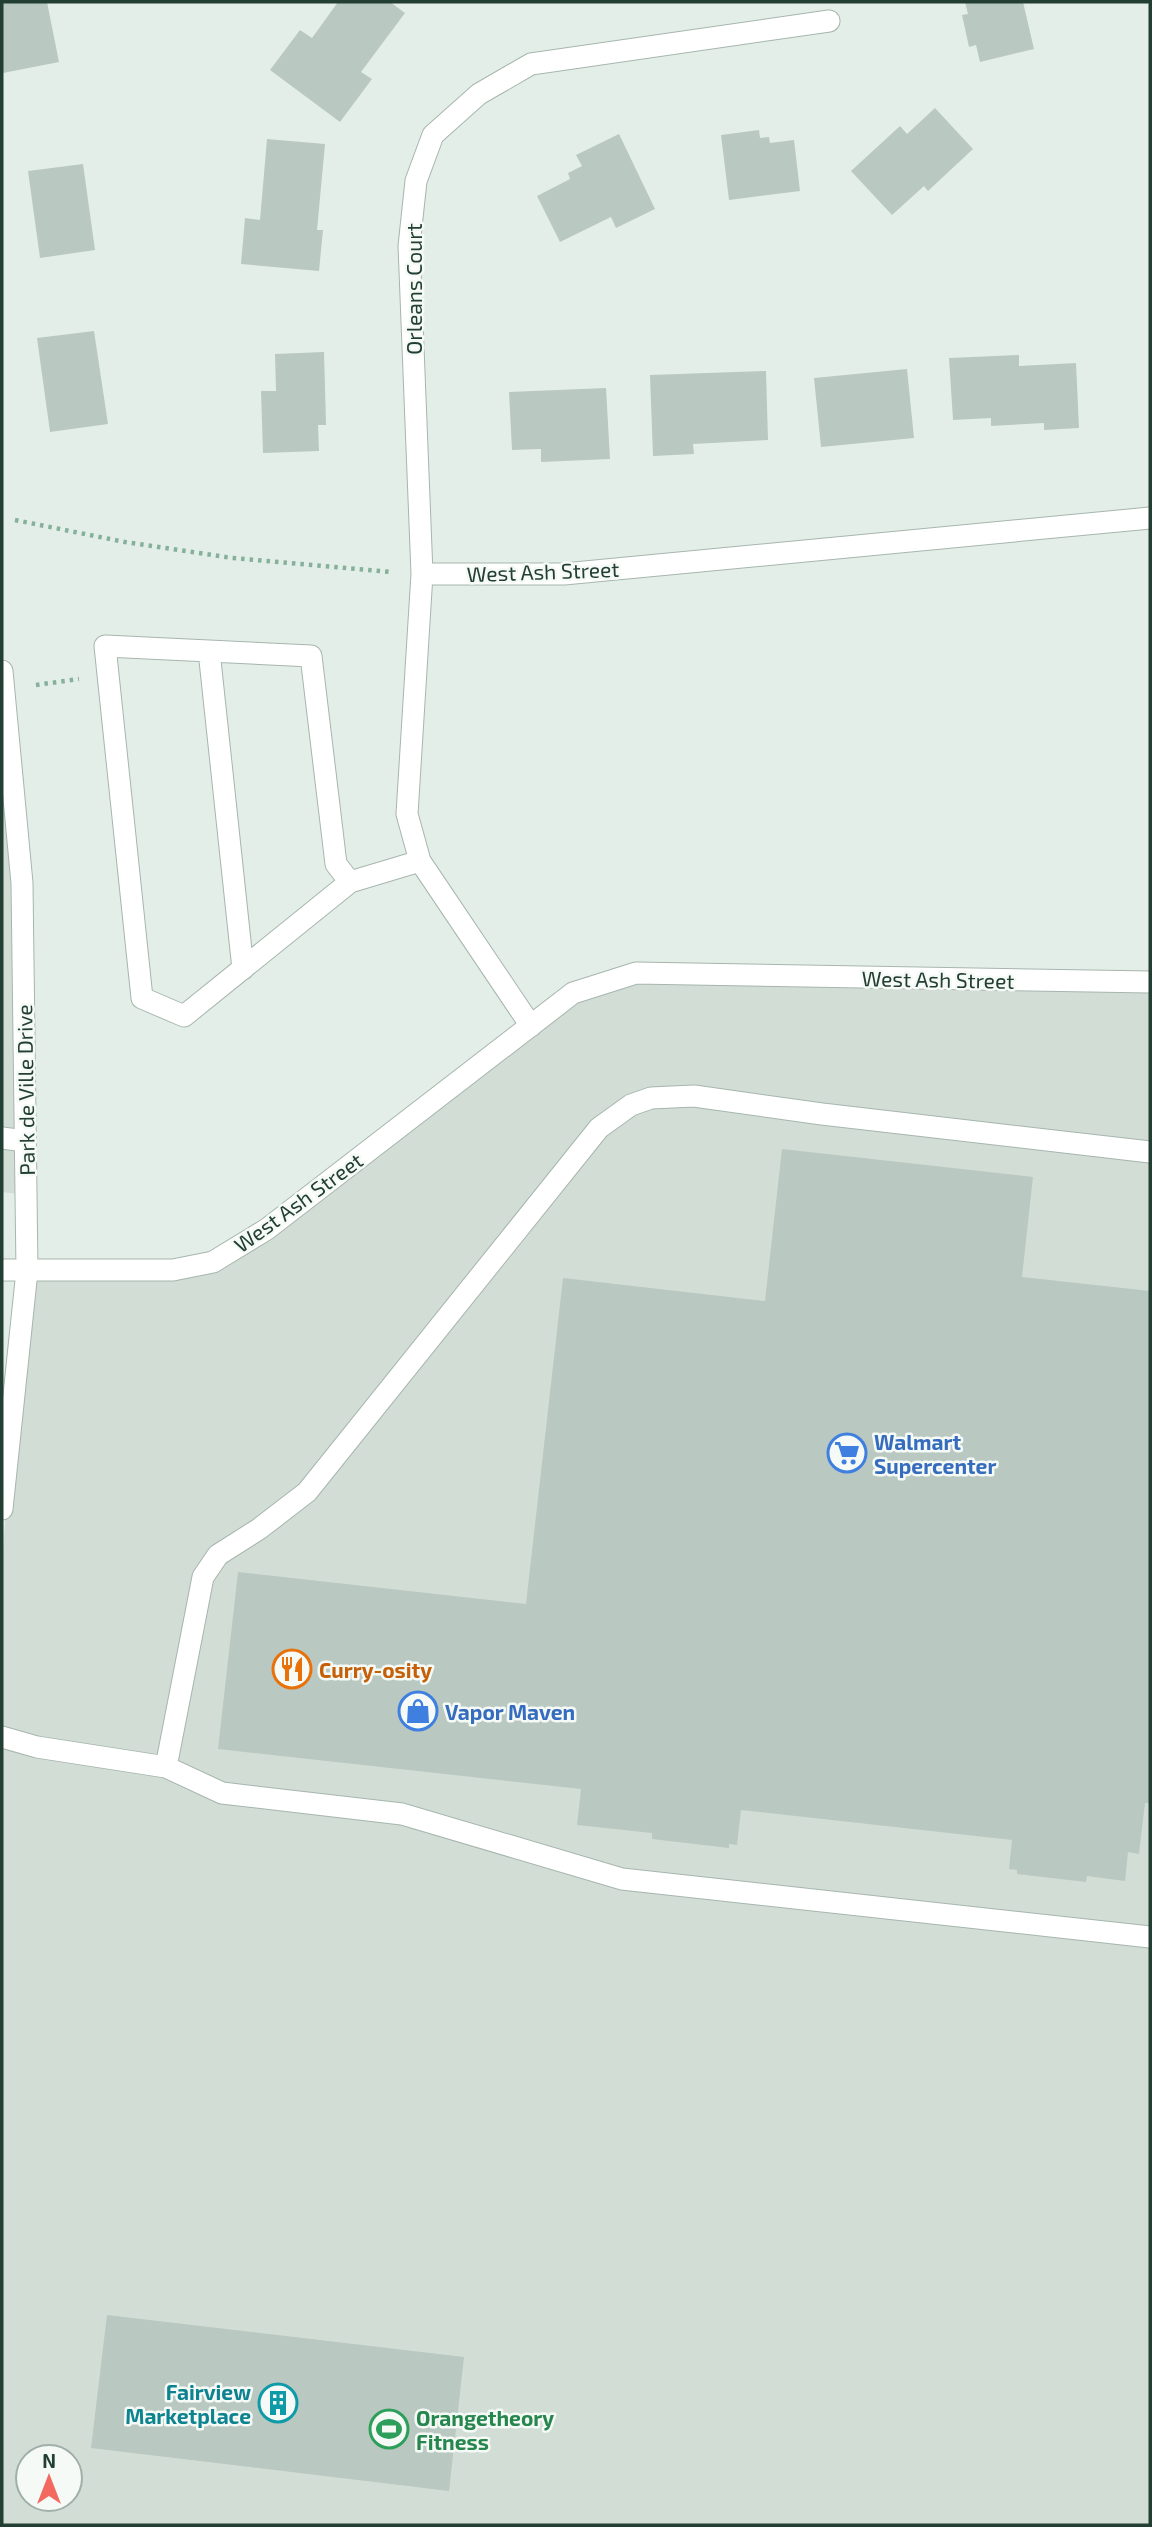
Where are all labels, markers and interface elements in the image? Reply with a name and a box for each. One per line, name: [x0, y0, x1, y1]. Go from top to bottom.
street label: Orleans Court: [401, 223, 426, 355]
street label: West Ash Street: [466, 556, 620, 586]
street label: West Ash Street: [861, 965, 1015, 993]
street label: Park de Ville Drive: [11, 1004, 39, 1176]
street label: West Ash Street: [229, 1147, 367, 1257]
place label: Walmart Supercenter: [874, 1429, 996, 1478]
supermarket icon: Walmart Supercenter: [826, 1432, 868, 1474]
restaurant icon: Curry-osity: [271, 1648, 313, 1690]
place label: Curry-osity: [319, 1657, 432, 1683]
shop icon: Vapor Maven: [397, 1690, 439, 1732]
place label: Vapor Maven: [445, 1699, 575, 1724]
place label: Fairview Marketplace: [125, 2379, 251, 2428]
building icon: Fairview Marketplace: [257, 2382, 299, 2424]
place label: Orangetheory Fitness: [416, 2405, 554, 2454]
sports icon: Orangetheory Fitness: [368, 2408, 410, 2450]
north arrow: [14, 2443, 84, 2513]
text: N: [42, 2449, 56, 2472]

